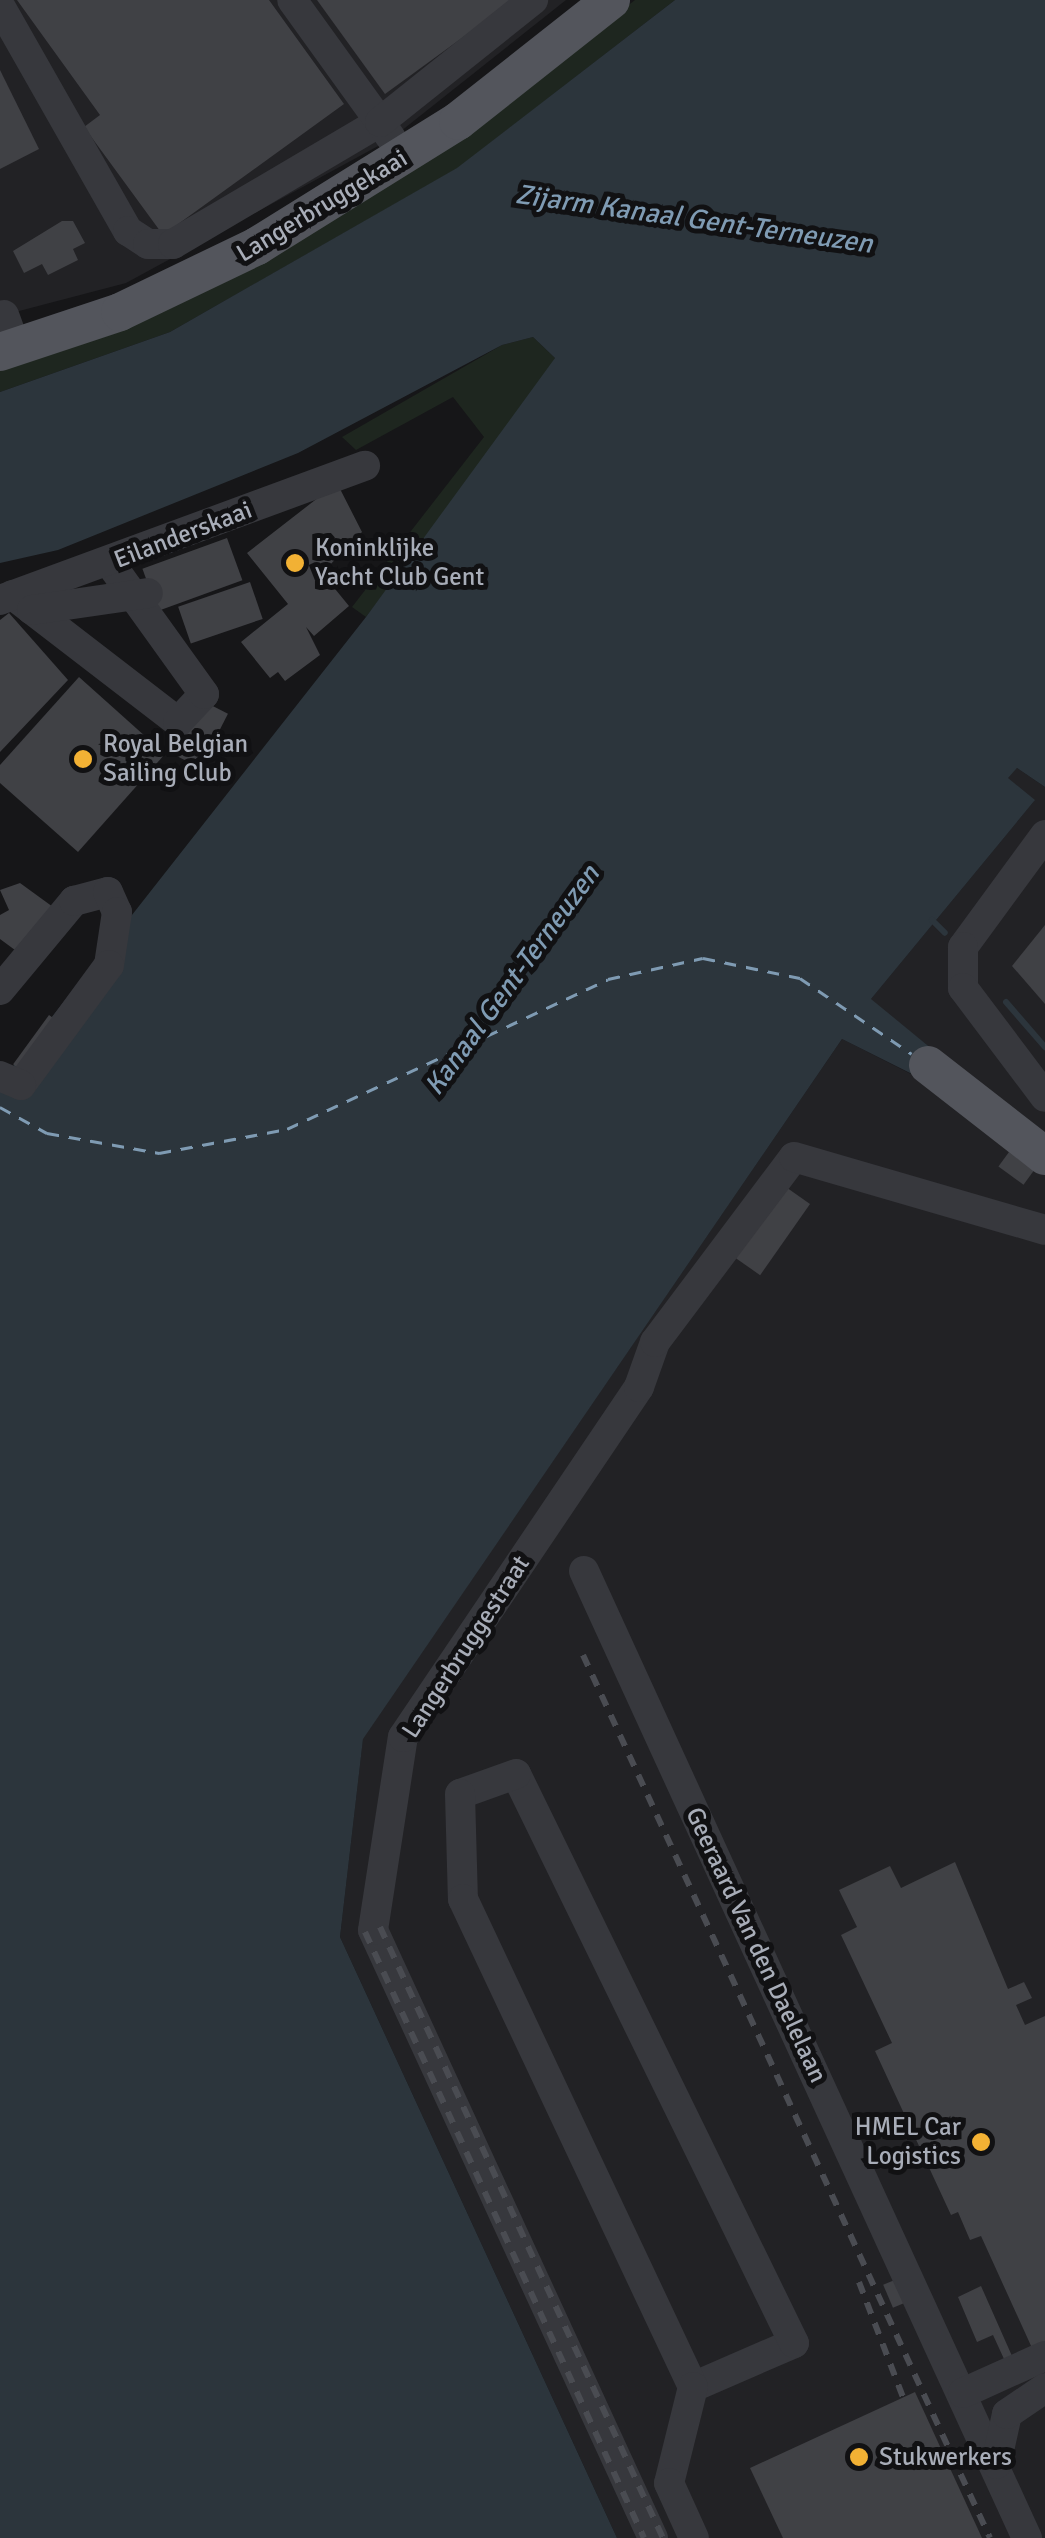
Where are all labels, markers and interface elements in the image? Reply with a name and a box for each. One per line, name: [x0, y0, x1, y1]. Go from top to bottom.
street label: Langerbruggekaai: [231, 143, 413, 269]
water label: Zijarm Kanaal Gent-Terneuzen: [513, 177, 875, 261]
street label: Eilanderskaai: [110, 495, 256, 575]
place label: Koninklijke Yacht Club Gent: [315, 534, 484, 593]
marker: Koninklijke Yacht Club Gent: [284, 552, 306, 574]
place label: Royal Belgian Sailing Club: [103, 730, 248, 789]
marker: Royal Belgian Sailing Club: [72, 748, 94, 770]
water label: Kanaal Gent-Terneuzen: [417, 858, 607, 1102]
street label: Langerbruggestraat: [396, 1550, 536, 1744]
street label: Geeraard Van den Daelelaan: [679, 1803, 833, 2087]
place label: HMEL Car Logistics: [855, 2113, 961, 2172]
marker: HMEL Car Logistics: [970, 2131, 992, 2153]
place label: Stukwerkers: [879, 2442, 1012, 2472]
marker: Stukwerkers: [848, 2446, 870, 2468]

